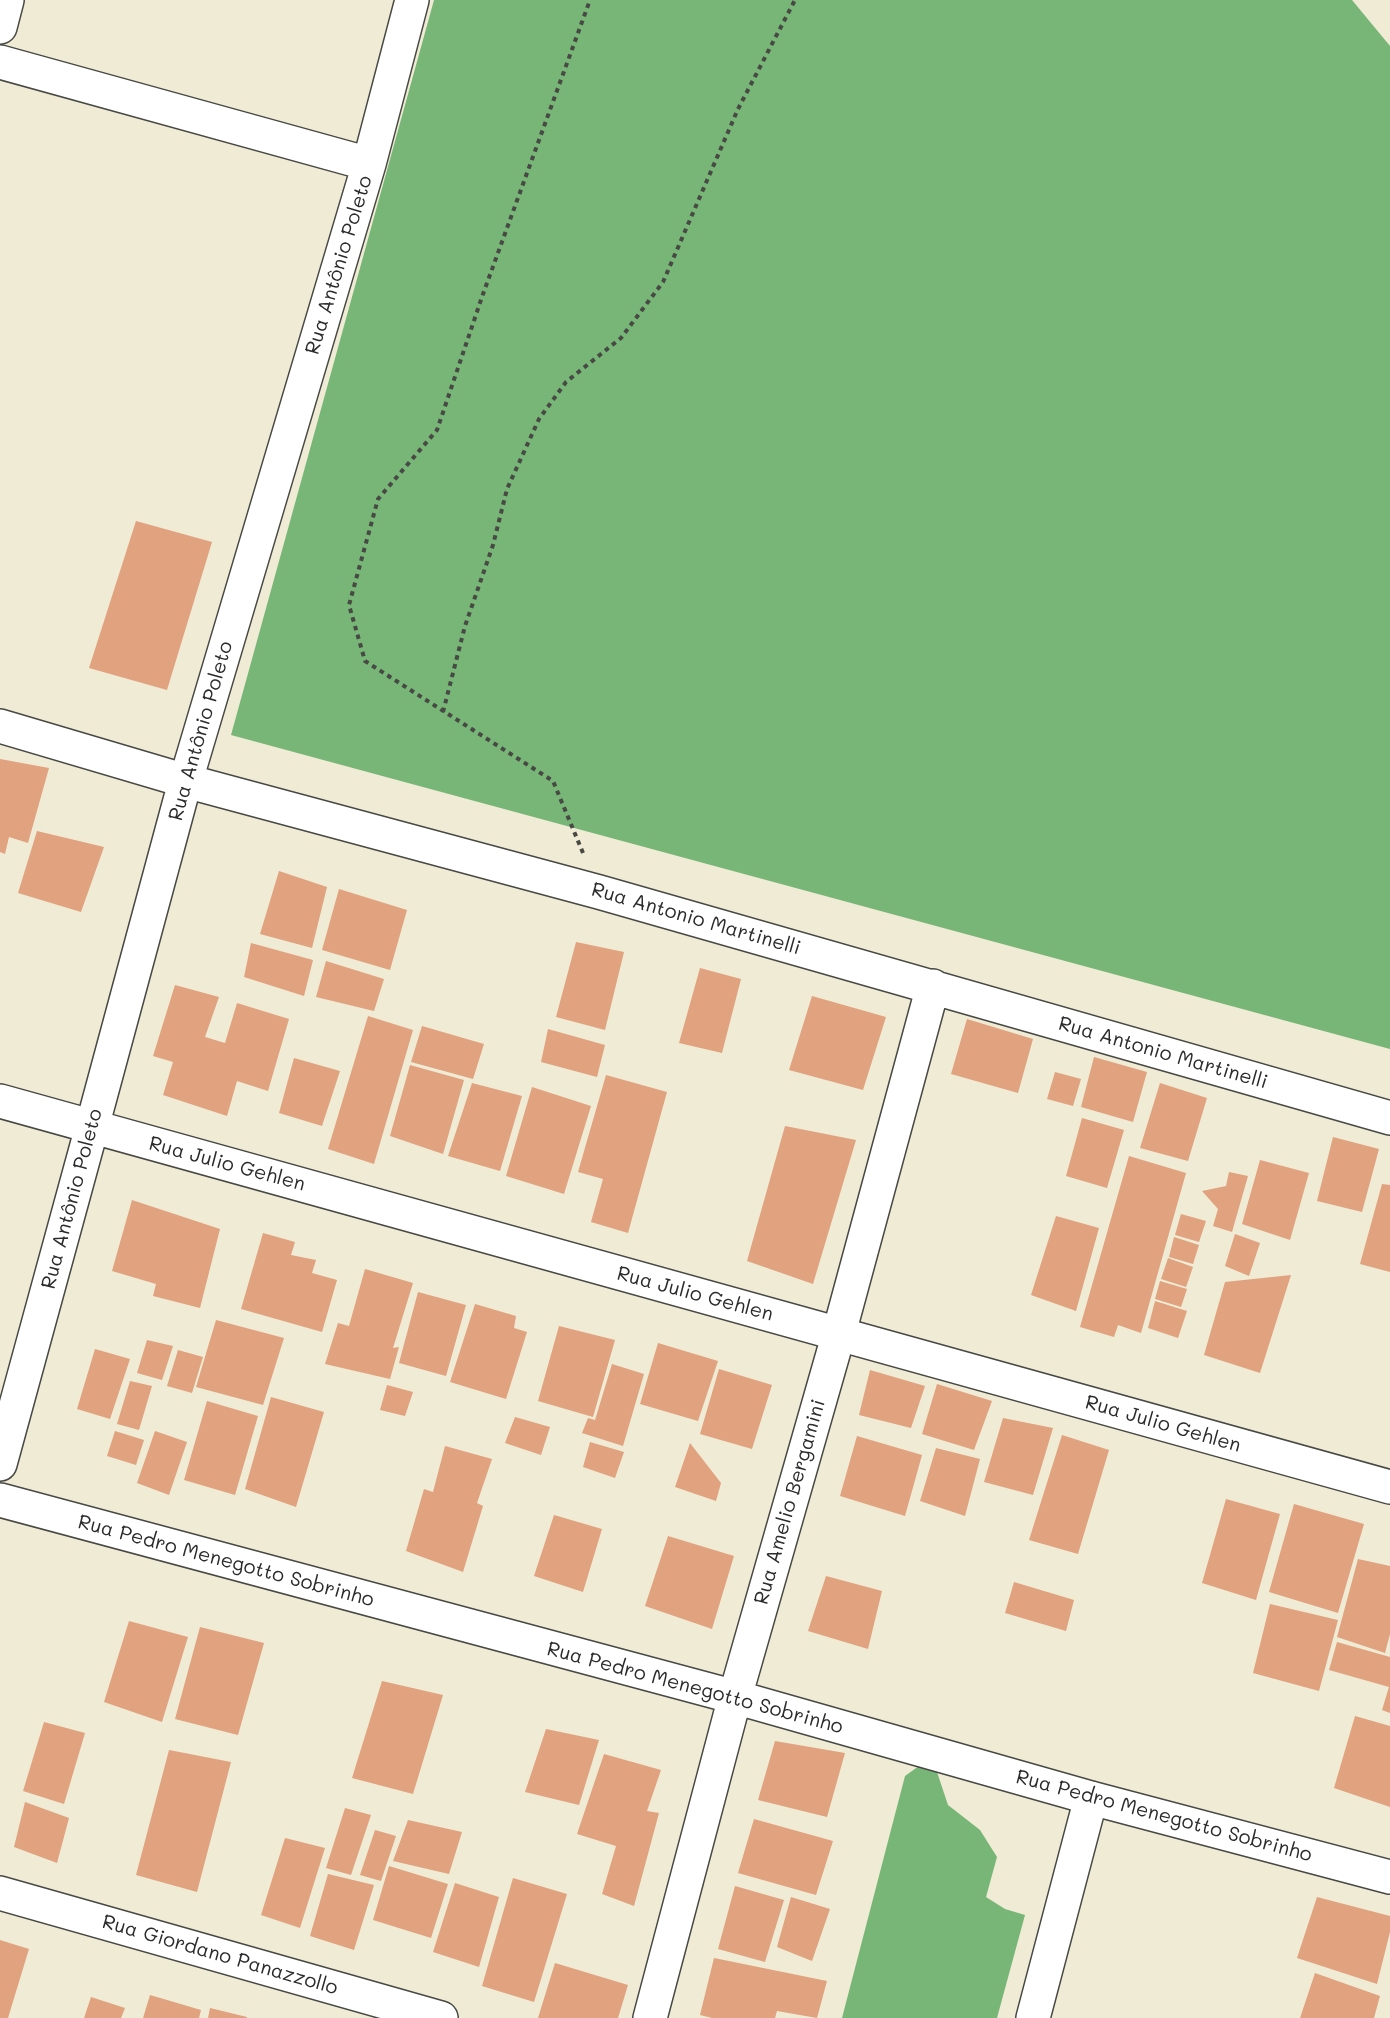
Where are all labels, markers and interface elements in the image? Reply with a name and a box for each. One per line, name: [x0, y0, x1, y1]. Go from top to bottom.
street label: Rua Antônio Poleto: [300, 173, 378, 357]
street label: Rua Antônio Poleto: [164, 638, 238, 824]
street label: Rua Antonio Martinelli: [589, 878, 803, 960]
street label: Rua Antonio Martinelli: [1056, 1012, 1270, 1094]
street label: Rua Antônio Poleto: [36, 1106, 108, 1292]
street label: Rua Julio Gehlen: [146, 1132, 308, 1196]
street label: Rua Julio Gehlen: [614, 1262, 776, 1326]
street label: Rua Julio Gehlen: [1082, 1390, 1244, 1458]
street label: Rua Amelio Bergamini: [749, 1397, 831, 1607]
street label: Rua Pedro Menegotto Sobrinho: [75, 1510, 377, 1612]
street label: Rua Pedro Menegotto Sobrinho: [544, 1637, 846, 1739]
street label: Rua Pedro Menegotto Sobrinho: [1013, 1765, 1315, 1867]
street label: Rua Giordano Panazzollo: [99, 1910, 341, 2000]

